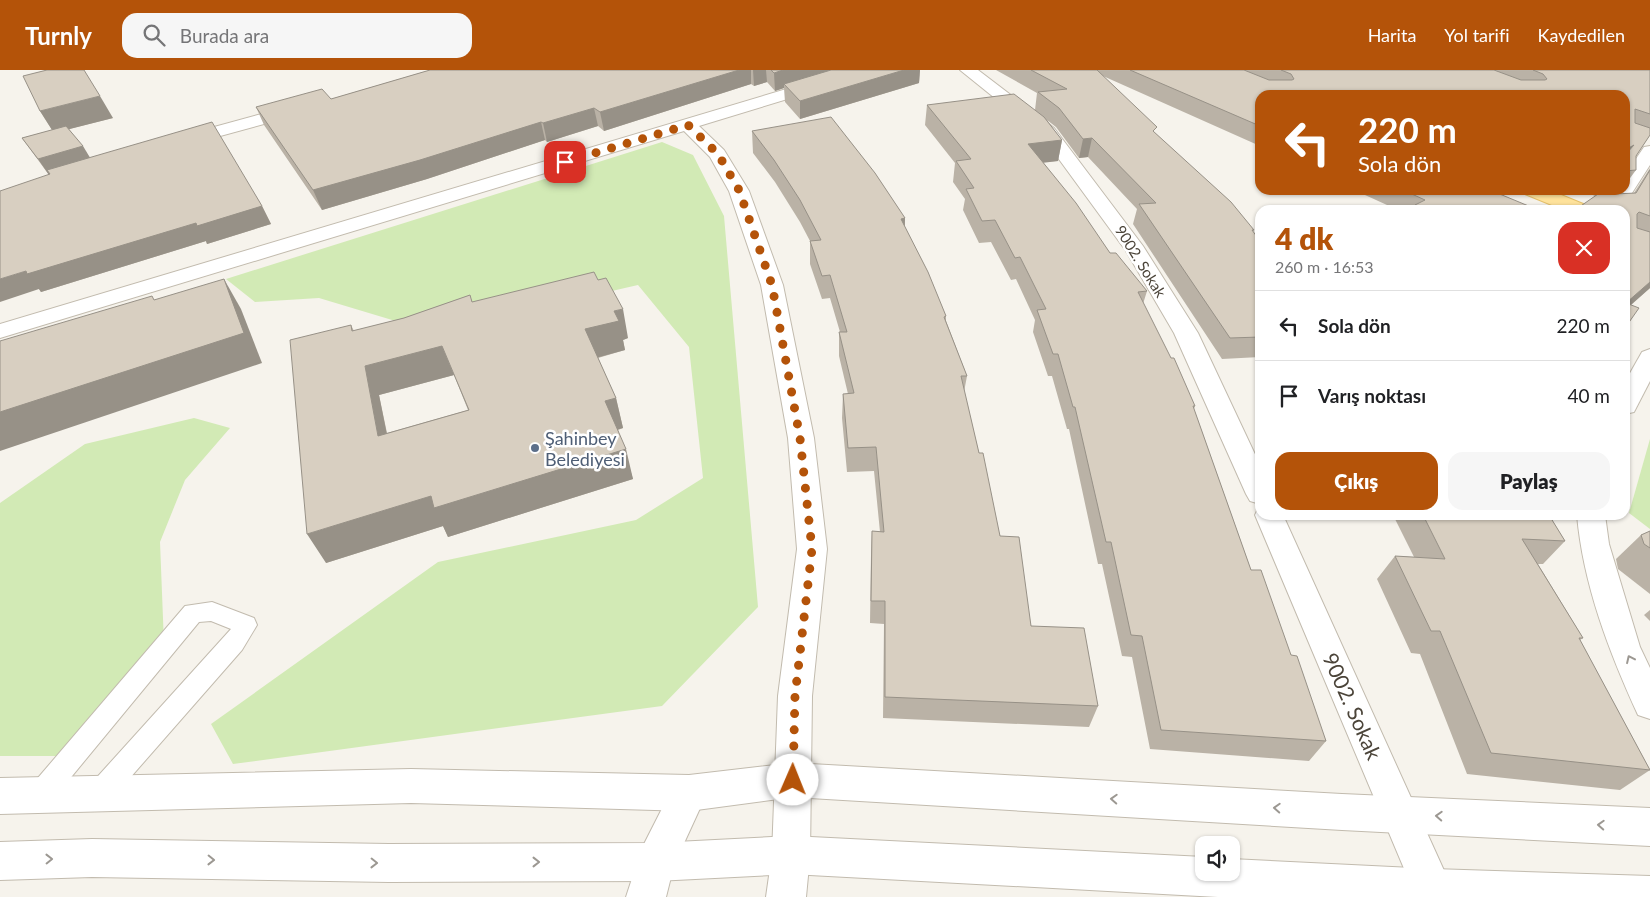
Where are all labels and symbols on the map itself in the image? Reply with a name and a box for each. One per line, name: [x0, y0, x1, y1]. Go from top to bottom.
pin: [544, 141, 586, 183]
street label: 9002. Sokak: [1112, 222, 1170, 301]
place label: Şahinbey Belediyesi: [545, 427, 625, 470]
marker: Şahinbey Belediyesi: [529, 442, 541, 454]
street label: 9002. Sokak: [1318, 649, 1388, 763]
one-way arrow: [1626, 656, 1636, 665]
position arrow: [766, 753, 818, 805]
one-way arrow: [1110, 793, 1118, 804]
one-way arrow: [1272, 803, 1280, 814]
one-way arrow: [1435, 811, 1443, 822]
one-way arrow: [1597, 819, 1605, 830]
one-way arrow: [45, 854, 53, 865]
one-way arrow: [208, 855, 215, 865]
one-way arrow: [370, 857, 378, 868]
one-way arrow: [532, 857, 540, 867]

